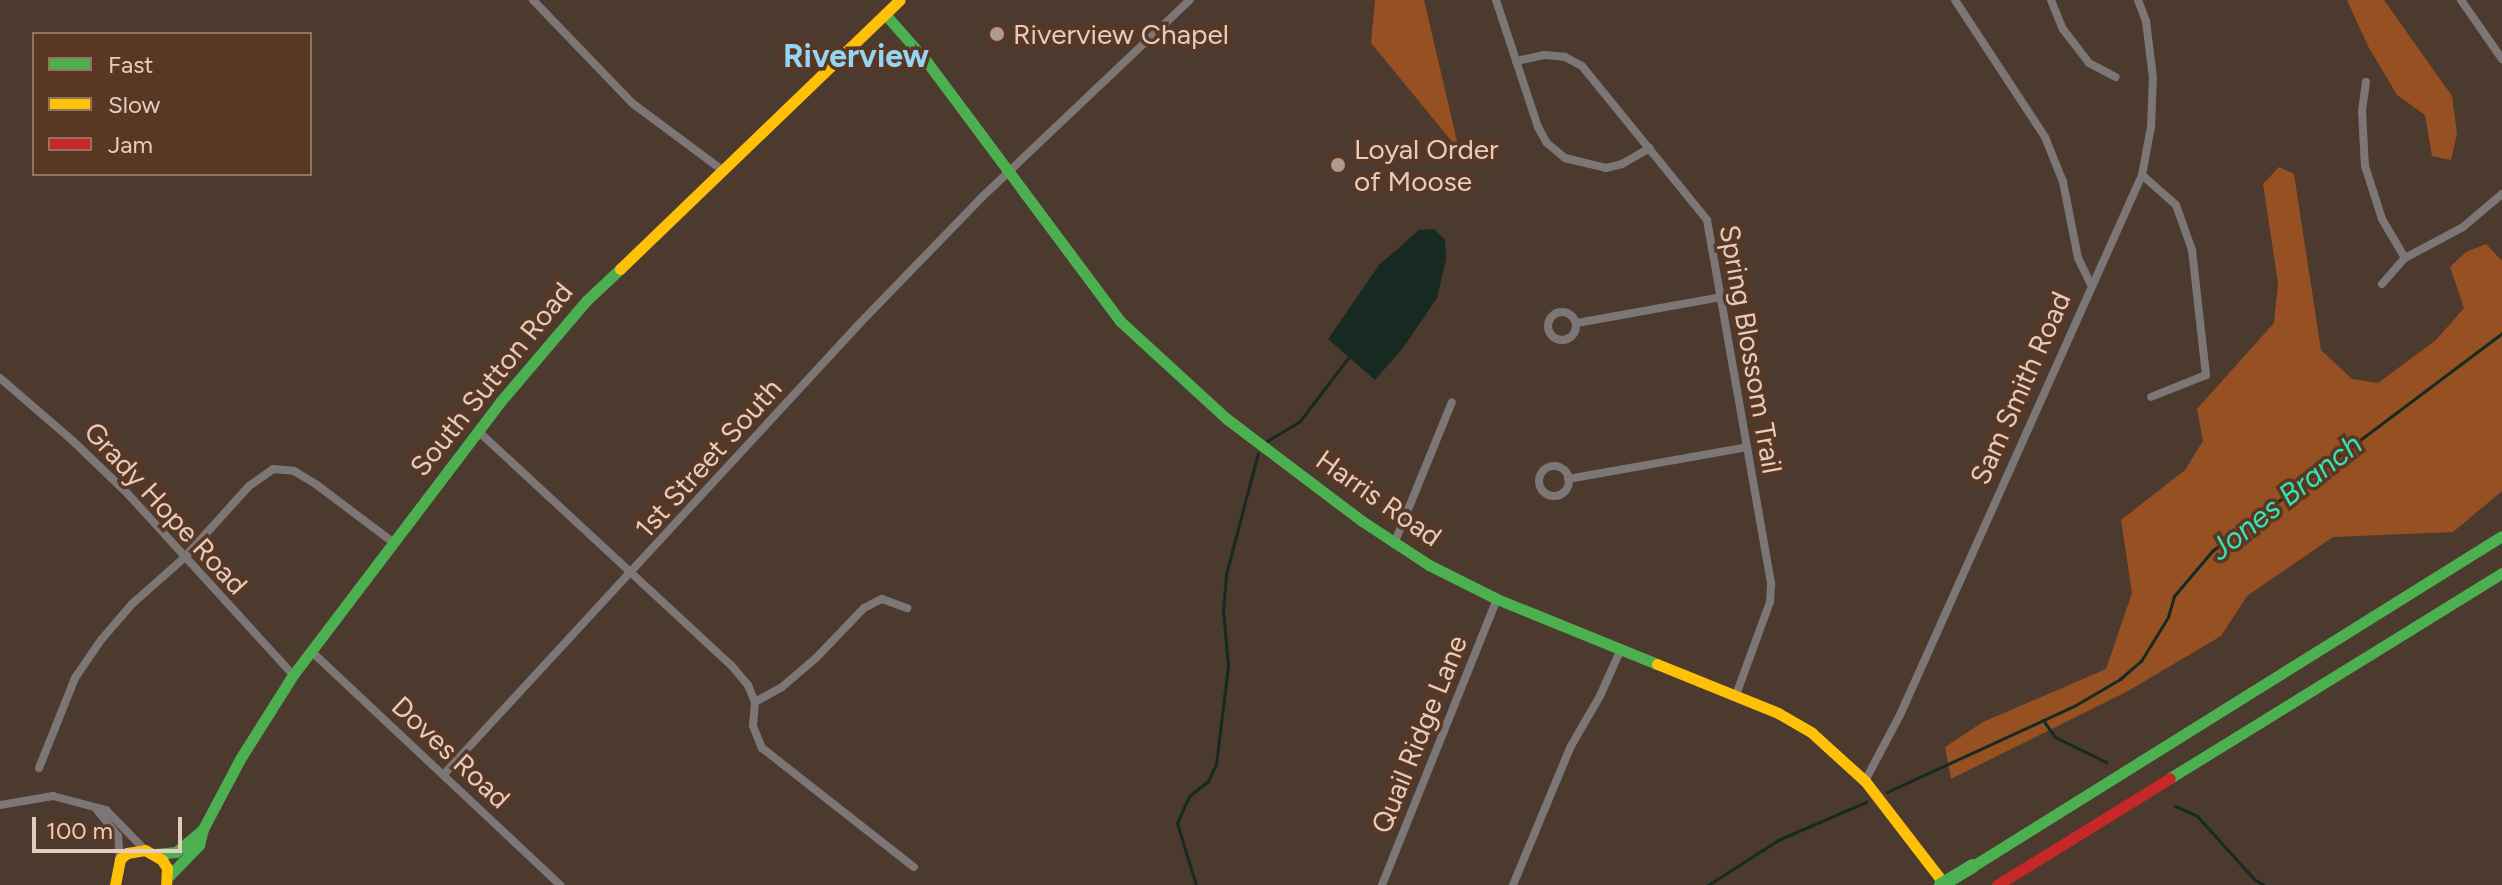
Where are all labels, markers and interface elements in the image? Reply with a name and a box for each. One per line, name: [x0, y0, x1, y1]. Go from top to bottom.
place label: Riverview Chapel: [1013, 17, 1229, 51]
marker: Riverview Chapel: [988, 25, 1006, 43]
legend: [32, 32, 312, 176]
district label: Riverview: [783, 37, 929, 75]
text: Fast: [108, 50, 153, 79]
text: Slow: [108, 90, 160, 119]
text: Jam: [108, 130, 153, 159]
place label: Loyal Order of Moose: [1354, 132, 1499, 198]
marker: Loyal Order of Moose: [1329, 156, 1347, 174]
street label: Spring Blossom Trail: [1713, 222, 1789, 476]
street label: South Sutton Road: [403, 275, 579, 483]
street label: Sam Smith Road: [1962, 286, 2078, 490]
street label: 1st Street South: [628, 371, 788, 545]
street label: Grady Hope Road: [77, 415, 255, 601]
water label: Jones Branch: [2203, 426, 2369, 568]
street label: Harris Road: [1310, 443, 1448, 553]
street label: Quail Ridge Lane: [1364, 630, 1474, 838]
street label: Doves Road: [385, 689, 517, 815]
scale bar: [36, 801, 186, 851]
text: 100 m: [46, 816, 113, 845]

